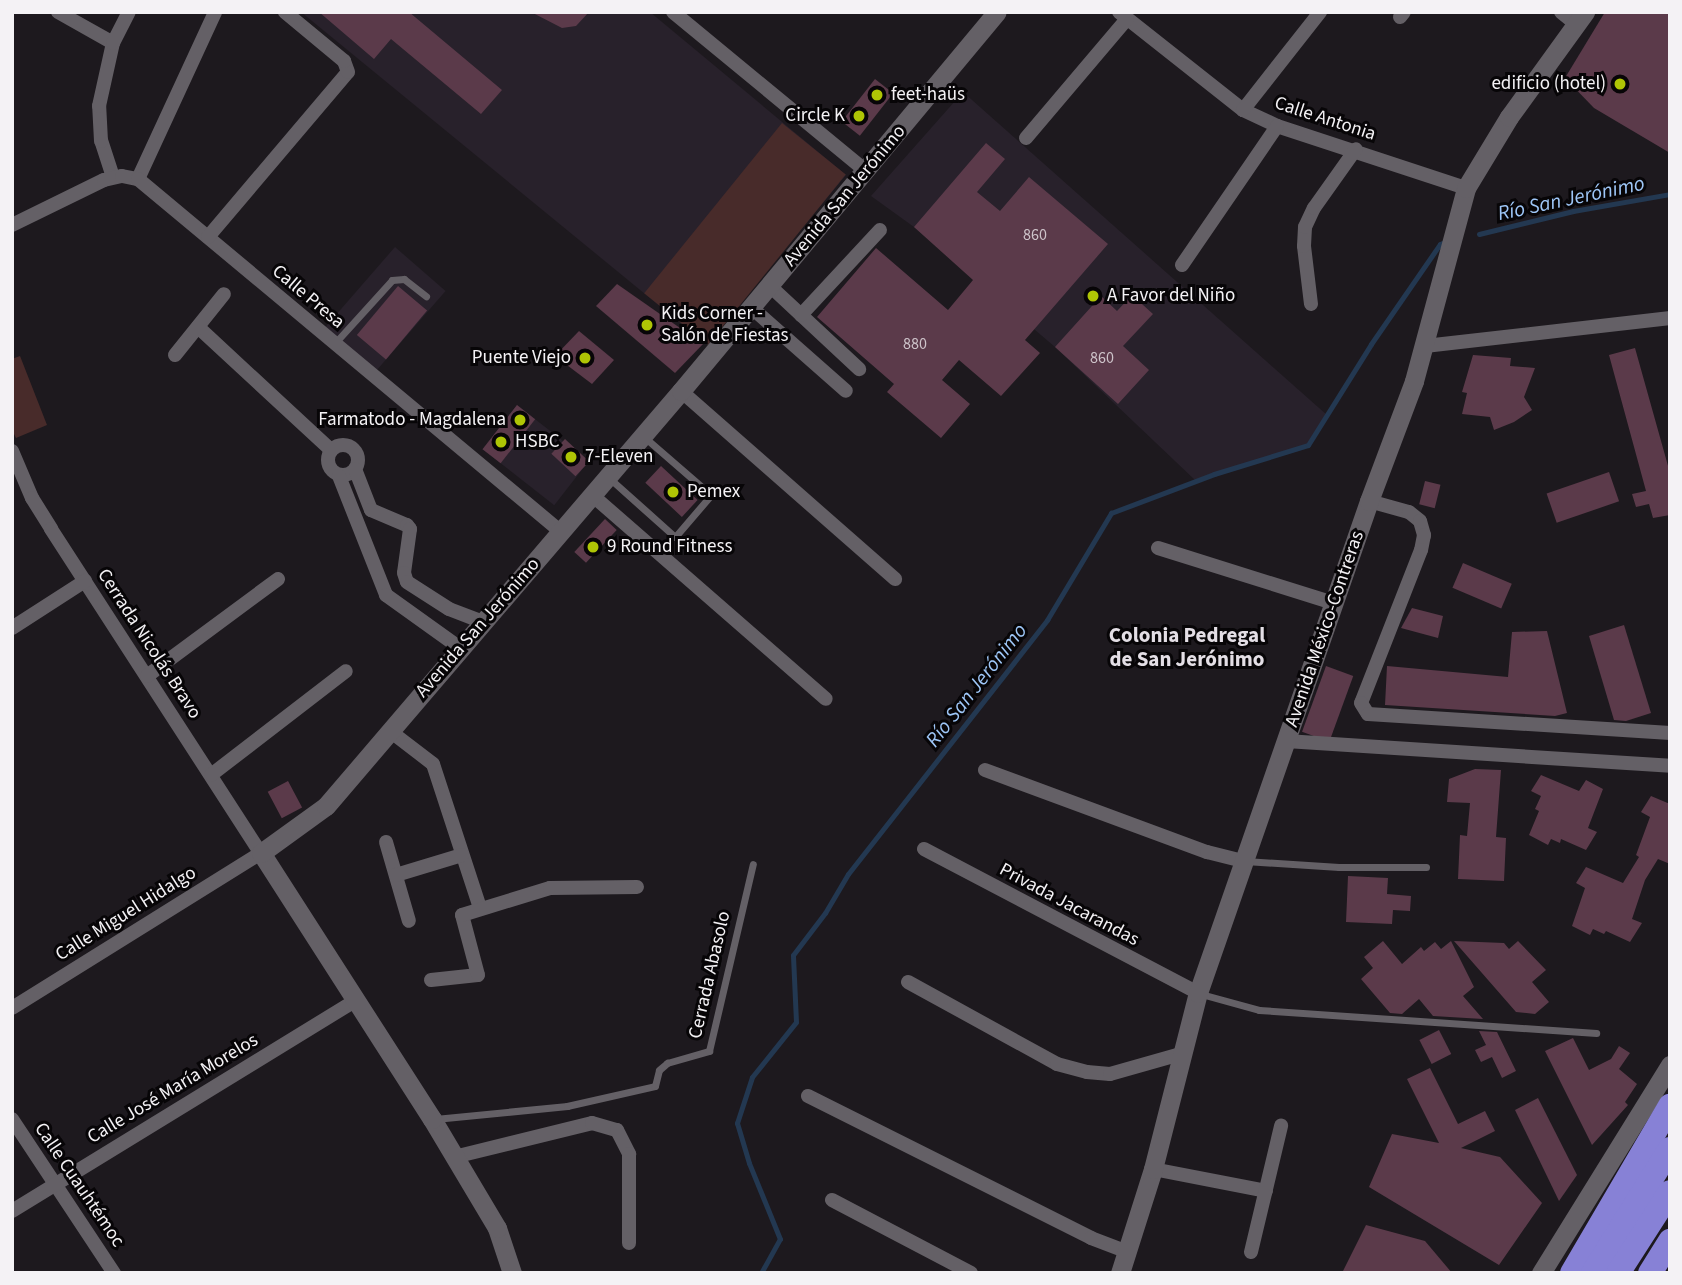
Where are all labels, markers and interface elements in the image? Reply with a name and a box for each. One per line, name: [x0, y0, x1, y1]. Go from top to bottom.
place label: edificio (hotel): [1491, 73, 1606, 95]
marker: edificio (hotel): [1612, 76, 1628, 92]
place label: feet-haüs: [891, 84, 965, 106]
marker: feet-haüs: [869, 87, 885, 103]
street label: Calle Antonia: [1271, 92, 1379, 146]
place label: Circle K: [785, 105, 845, 127]
marker: Circle K: [851, 108, 867, 124]
street label: Avenida San Jerónimo: [779, 121, 911, 271]
water label: Río San Jerónimo: [1495, 170, 1647, 226]
house number: 860: [1023, 225, 1047, 245]
street label: Calle Presa: [267, 260, 349, 334]
place label: A Favor del Niño: [1107, 285, 1235, 307]
marker: A Favor del Niño: [1085, 288, 1101, 304]
place label: Kids Corner - Salón de Fiestas: [661, 303, 788, 347]
marker: Kids Corner - Salón de Fiestas: [639, 317, 655, 333]
house number: 880: [903, 334, 927, 354]
place label: Puente Viejo: [472, 347, 571, 369]
house number: 860: [1090, 348, 1114, 368]
marker: Puente Viejo: [577, 350, 593, 366]
place label: Farmatodo - Magdalena: [318, 409, 506, 431]
marker: Farmatodo - Magdalena: [512, 412, 528, 428]
place label: HSBC: [515, 431, 560, 453]
marker: HSBC: [493, 434, 509, 450]
place label: 7-Eleven: [585, 446, 653, 468]
marker: 7-Eleven: [563, 449, 579, 465]
place label: Pemex: [687, 481, 740, 503]
marker: Pemex: [665, 484, 681, 500]
street label: Avenida México-Contreras: [1281, 528, 1369, 730]
place label: 9 Round Fitness: [607, 536, 732, 558]
marker: 9 Round Fitness: [585, 539, 601, 555]
street label: Avenida San Jerónimo: [411, 553, 545, 703]
street label: Cerrada Nicolás Bravo: [92, 565, 206, 723]
water label: Río San Jerónimo: [920, 618, 1032, 752]
district label: Colonia Pedregal de San Jerónimo: [1109, 622, 1265, 672]
street label: Privada Jacarandas: [995, 859, 1143, 951]
street label: Calle Miguel Hidalgo: [52, 862, 200, 966]
street label: Cerrada Abasolo: [684, 909, 736, 1041]
street label: Calle José María Morelos: [84, 1029, 262, 1149]
street label: Calle Cuauhtémoc: [29, 1119, 129, 1251]

